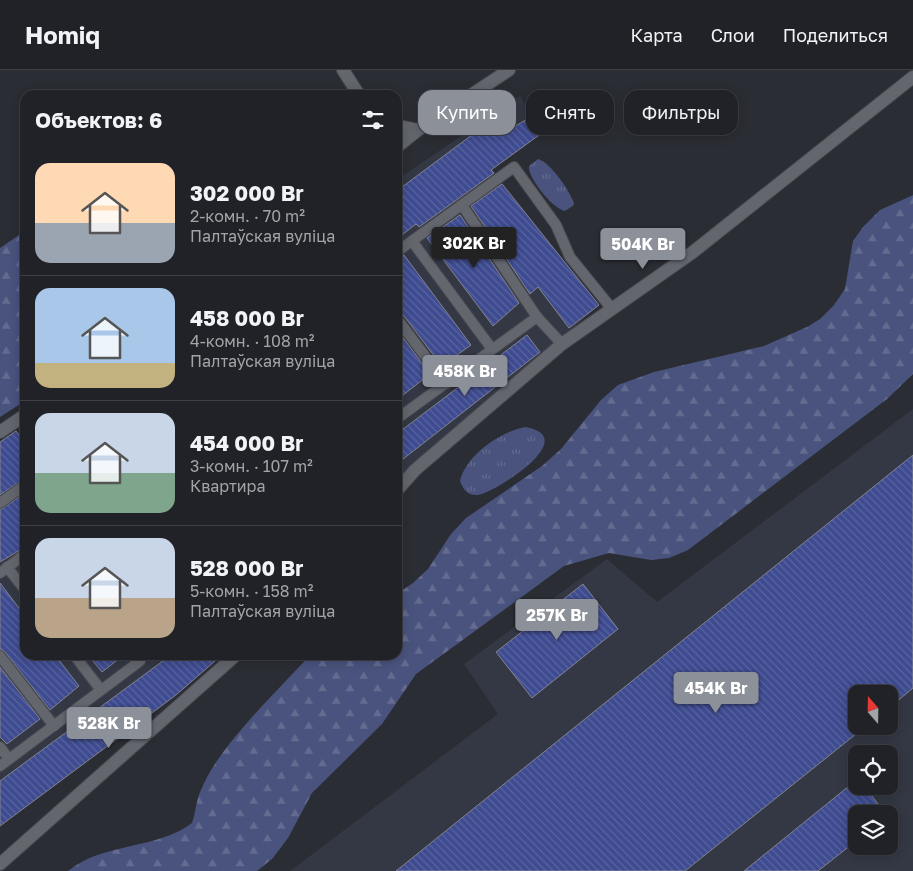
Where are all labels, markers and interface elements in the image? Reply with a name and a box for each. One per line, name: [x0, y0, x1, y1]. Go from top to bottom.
text: Homiq: [25, 20, 100, 49]
text: Карта: [631, 24, 683, 46]
text: Слои: [711, 24, 755, 46]
text: Поделиться: [783, 24, 888, 46]
chip: Купить: [418, 90, 516, 135]
chip: Снять: [526, 90, 614, 135]
chip: Фильтры: [624, 90, 738, 135]
icon: filters: [359, 106, 387, 134]
text: Объектов: 6: [35, 107, 162, 133]
text: 302 000 Br: [190, 180, 304, 206]
icon: home: [75, 183, 135, 243]
text: 2-комн. · 70 m²: [190, 206, 305, 226]
text: Палтаўская вуліца: [190, 226, 335, 246]
pin: 302K Br: [428, 226, 520, 269]
pin: 504K Br: [597, 228, 689, 270]
text: 302K Br: [442, 233, 506, 253]
text: 504K Br: [611, 234, 675, 254]
text: 458 000 Br: [190, 305, 304, 331]
icon: home: [75, 308, 135, 368]
text: 4-комн. · 108 m²: [190, 331, 315, 351]
text: Палтаўская вуліца: [190, 351, 335, 371]
pin: 458K Br: [419, 354, 511, 397]
text: 458K Br: [433, 361, 497, 381]
text: 454 000 Br: [190, 430, 304, 456]
icon: home: [75, 433, 135, 493]
text: 3-комн. · 107 m²: [190, 456, 313, 476]
text: Квартира: [190, 476, 265, 496]
text: 528 000 Br: [190, 555, 304, 581]
icon: home: [75, 558, 135, 618]
text: 5-комн. · 158 m²: [190, 581, 313, 601]
pin: 257K Br: [511, 598, 603, 641]
text: Палтаўская вуліца: [190, 601, 335, 621]
text: 257K Br: [526, 605, 588, 625]
pin: 454K Br: [670, 672, 762, 714]
text: 454K Br: [685, 678, 747, 698]
north arrow: [848, 685, 898, 735]
map controls: [848, 685, 898, 855]
pin: 528K Br: [63, 706, 155, 749]
text: 528K Br: [78, 713, 140, 733]
button: locate: [848, 745, 898, 795]
button: layers: [848, 805, 898, 855]

